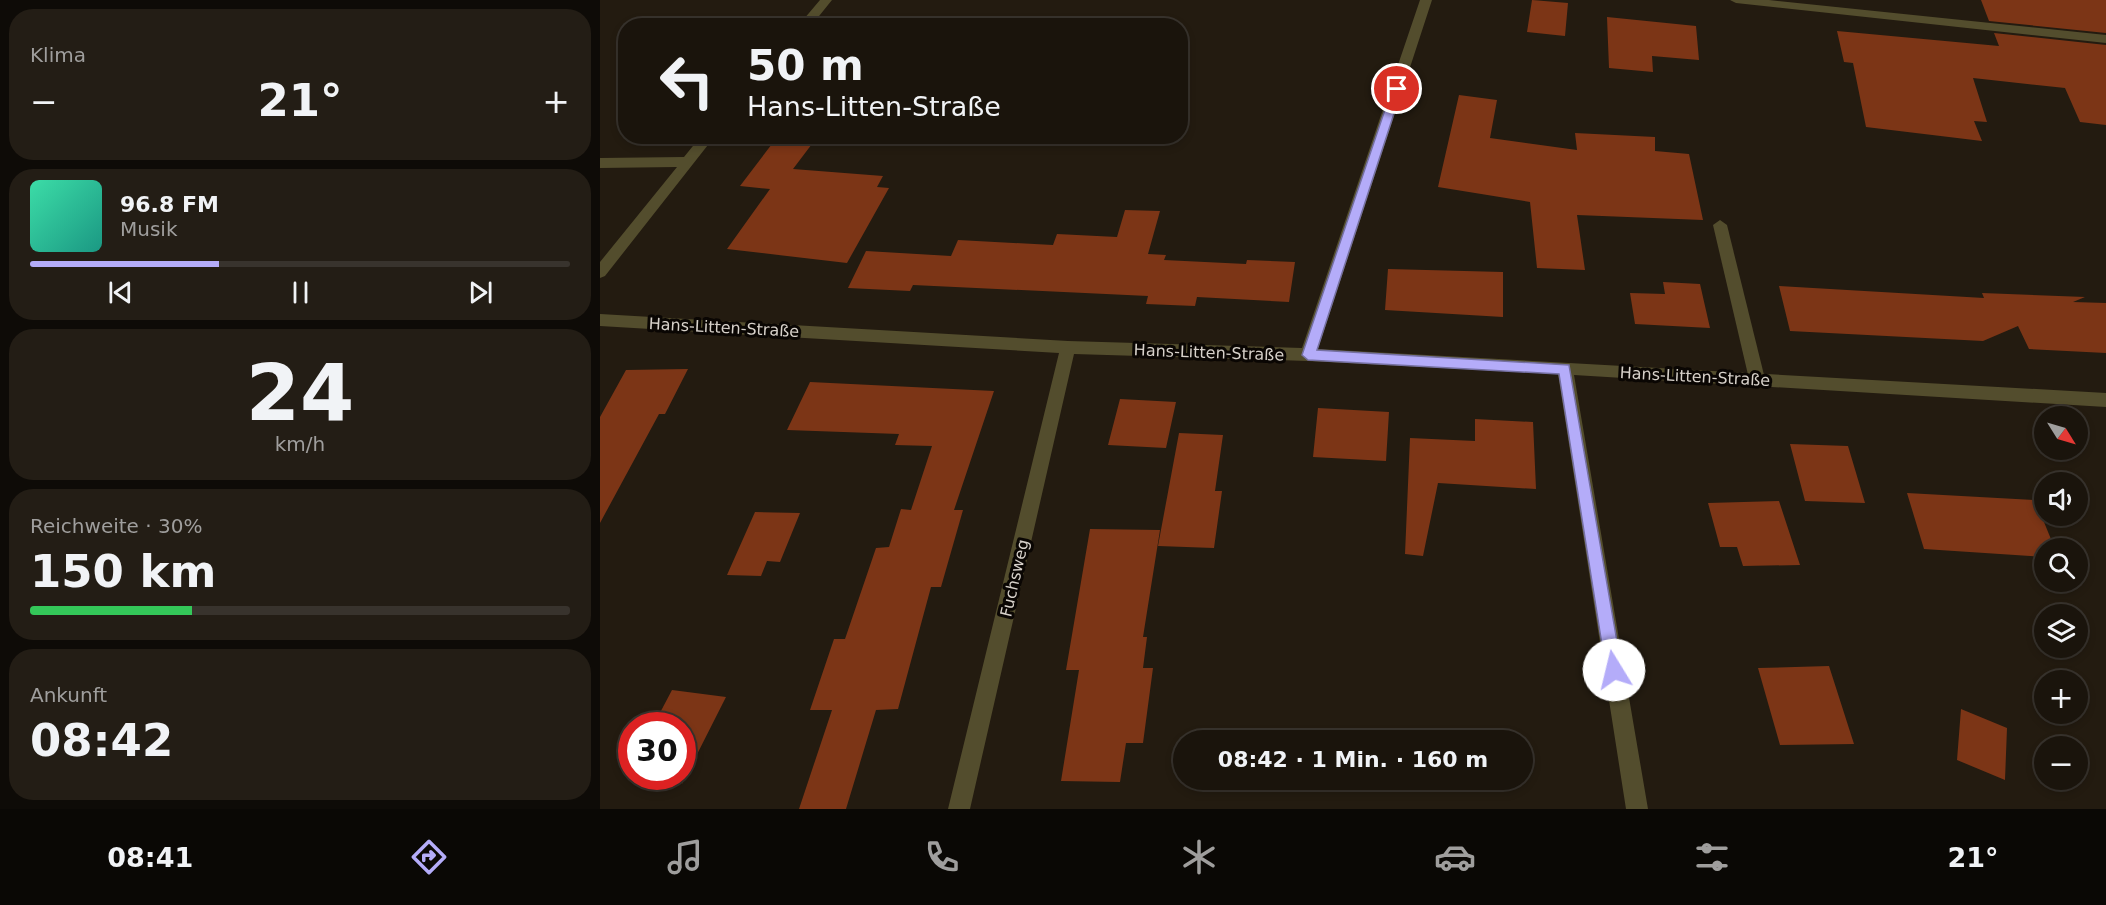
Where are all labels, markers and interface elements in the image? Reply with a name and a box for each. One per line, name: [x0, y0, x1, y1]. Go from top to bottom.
text: 50 m: [747, 41, 864, 90]
icon: left: [648, 42, 726, 120]
text: Klima: [30, 43, 86, 67]
pin: [1371, 63, 1422, 114]
icon: arrive: [1380, 72, 1413, 105]
text: 21°: [257, 74, 343, 127]
text: −: [30, 82, 58, 121]
text: +: [542, 82, 570, 121]
text: Hans-Litten-Straße: [747, 91, 1001, 122]
text: 96.8 FM: [120, 192, 219, 217]
text: Musik: [120, 217, 178, 241]
icon: previous: [104, 276, 137, 309]
icon: pause: [284, 276, 317, 309]
icon: next: [464, 276, 497, 309]
street label: Hans-Litten-Straße: [648, 314, 800, 341]
street label: Hans-Litten-Straße: [1133, 340, 1285, 365]
text: 24: [246, 348, 354, 438]
street label: Hans-Litten-Straße: [1619, 363, 1771, 390]
north arrow: [2034, 406, 2088, 460]
map controls: [2034, 406, 2088, 790]
text: km/h: [275, 432, 325, 456]
button: sound: [2034, 472, 2088, 526]
text: Reichweite · 30%: [30, 514, 202, 538]
street label: Fuchsweg: [996, 538, 1033, 619]
button: search: [2034, 538, 2088, 592]
text: 150 km: [30, 545, 216, 598]
button: layers: [2034, 604, 2088, 658]
position arrow: [1582, 638, 1646, 702]
button: +: [2034, 670, 2088, 724]
text: Ankunft: [30, 683, 107, 707]
speed limit sign: 30: [618, 712, 696, 790]
text: 08:42: [30, 714, 173, 767]
button: −: [2034, 736, 2088, 790]
text: 08:42 · 1 Min. · 160 m: [1218, 747, 1488, 772]
icon: directions: [408, 836, 450, 878]
icon: music: [664, 836, 706, 878]
icon: phone: [921, 836, 963, 878]
icon: climate: [1178, 836, 1220, 878]
icon: car: [1434, 836, 1476, 878]
icon: filters: [1691, 836, 1733, 878]
text: 08:41: [107, 842, 193, 873]
text: 21°: [1948, 842, 1999, 873]

